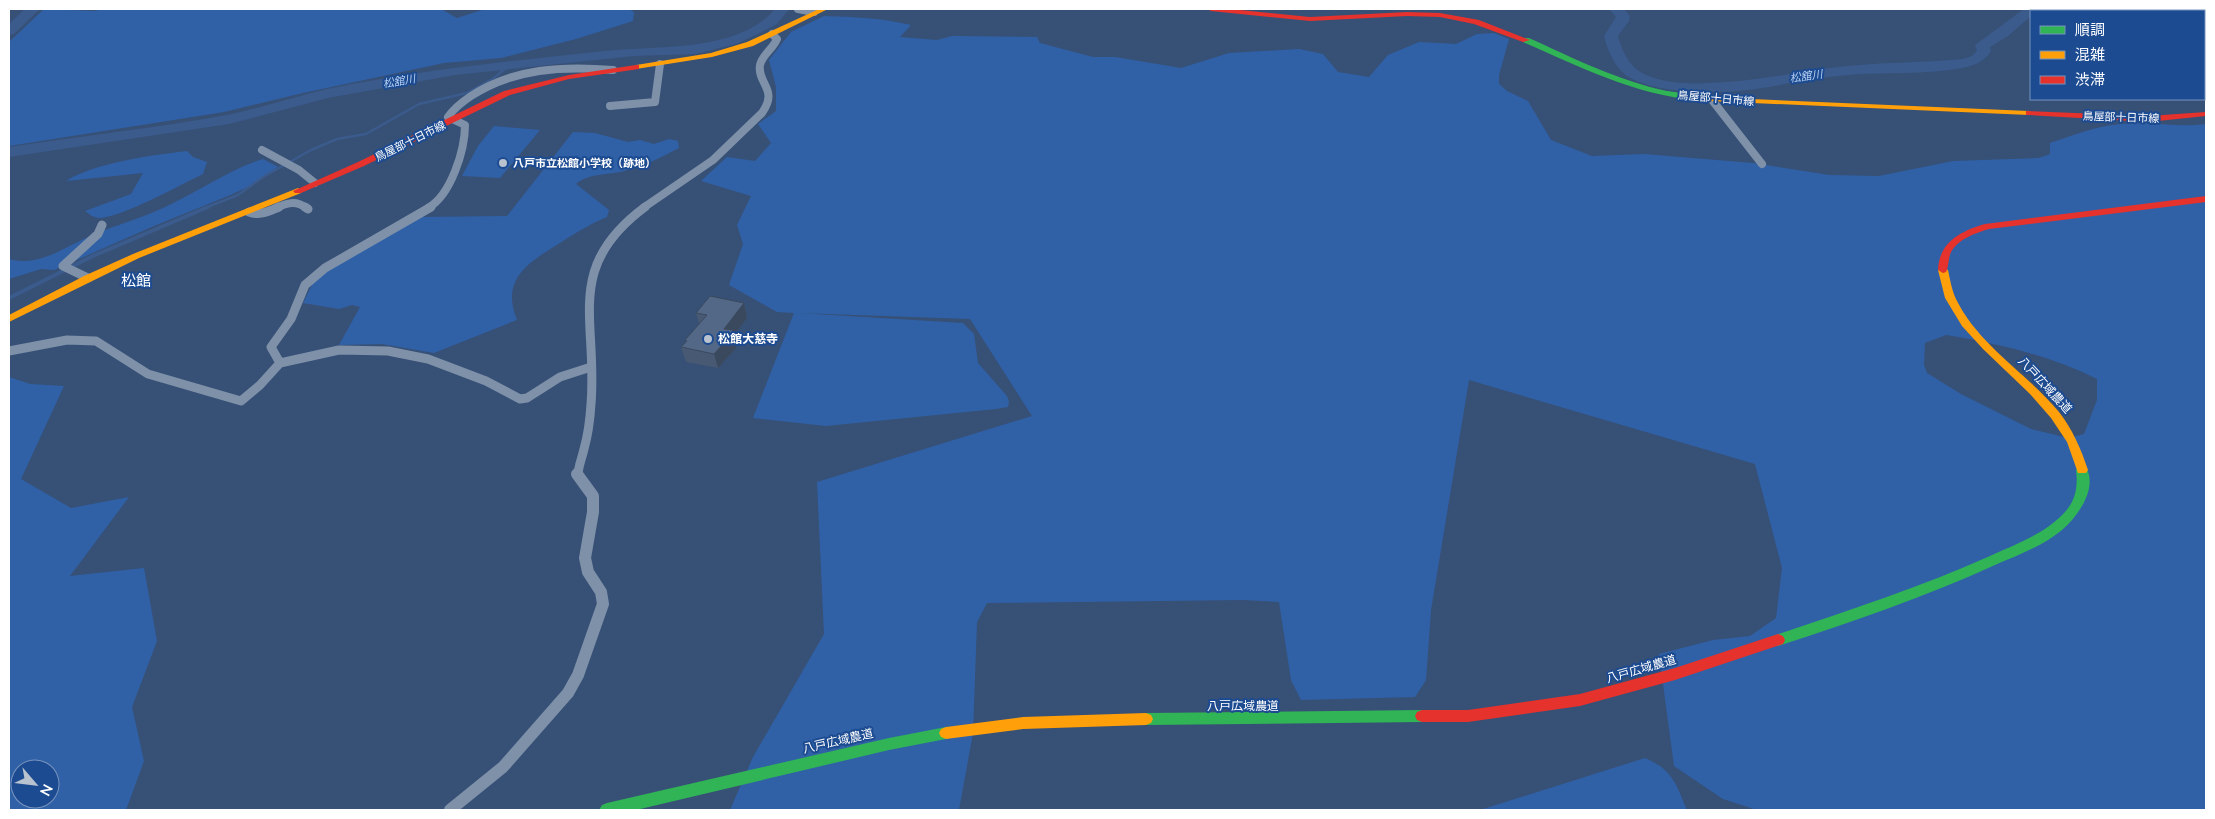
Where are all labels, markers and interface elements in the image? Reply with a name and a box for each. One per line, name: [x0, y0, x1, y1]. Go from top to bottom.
legend: [2030, 10, 2205, 100]
text: 順調: [2075, 20, 2105, 38]
text: 混雑: [2075, 45, 2105, 63]
water label: 松舘川: [1789, 67, 1824, 84]
text: 渋滞: [2075, 70, 2105, 88]
water label: 松舘川: [382, 71, 417, 90]
street label: 鳥屋部十日市線: [1677, 88, 1755, 107]
street label: 鳥屋部十日市線: [2082, 109, 2160, 124]
street label: 鳥屋部十日市線: [372, 118, 447, 163]
place label: 八戸市立松館小学校（跡地）: [513, 156, 656, 169]
marker: 八戸市立松館小学校（跡地）: [497, 157, 509, 169]
district label: 松館: [121, 271, 151, 289]
place label: 松館大慈寺: [718, 331, 778, 346]
marker: 松館大慈寺: [702, 333, 714, 345]
street label: 八戸広域農道: [2015, 353, 2075, 416]
street label: 八戸広域農道: [1604, 651, 1678, 686]
street label: 八戸広域農道: [1207, 698, 1279, 713]
street label: 八戸広域農道: [801, 725, 875, 756]
north arrow: [10, 759, 60, 809]
text: N: [37, 782, 57, 799]

